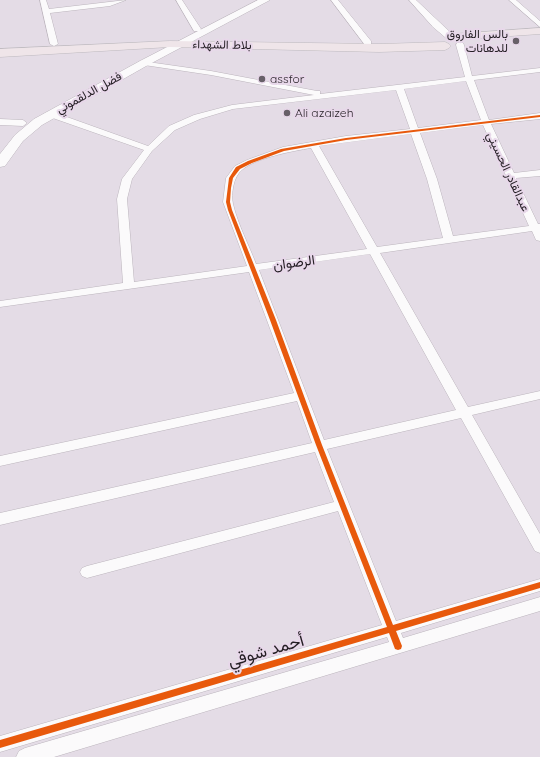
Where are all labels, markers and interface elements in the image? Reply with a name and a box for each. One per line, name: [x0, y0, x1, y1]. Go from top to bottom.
place label: بالس الفاروق للدهانات: [447, 27, 508, 55]
marker: بالس الفاروق للدهانات: [511, 36, 521, 46]
street label: بلاط الشهداء: [192, 37, 252, 53]
street label: فضل الدلقموني: [54, 69, 124, 117]
place label: assfor: [270, 72, 304, 86]
marker: assfor: [257, 74, 267, 84]
place label: Ali azaizeh: [295, 106, 353, 120]
marker: Ali azaizeh: [282, 108, 292, 118]
street label: عبدالقادر الحسيني: [483, 130, 533, 214]
street label: الرضوان: [272, 252, 316, 274]
street label: أحمد شوقي: [225, 630, 307, 672]

